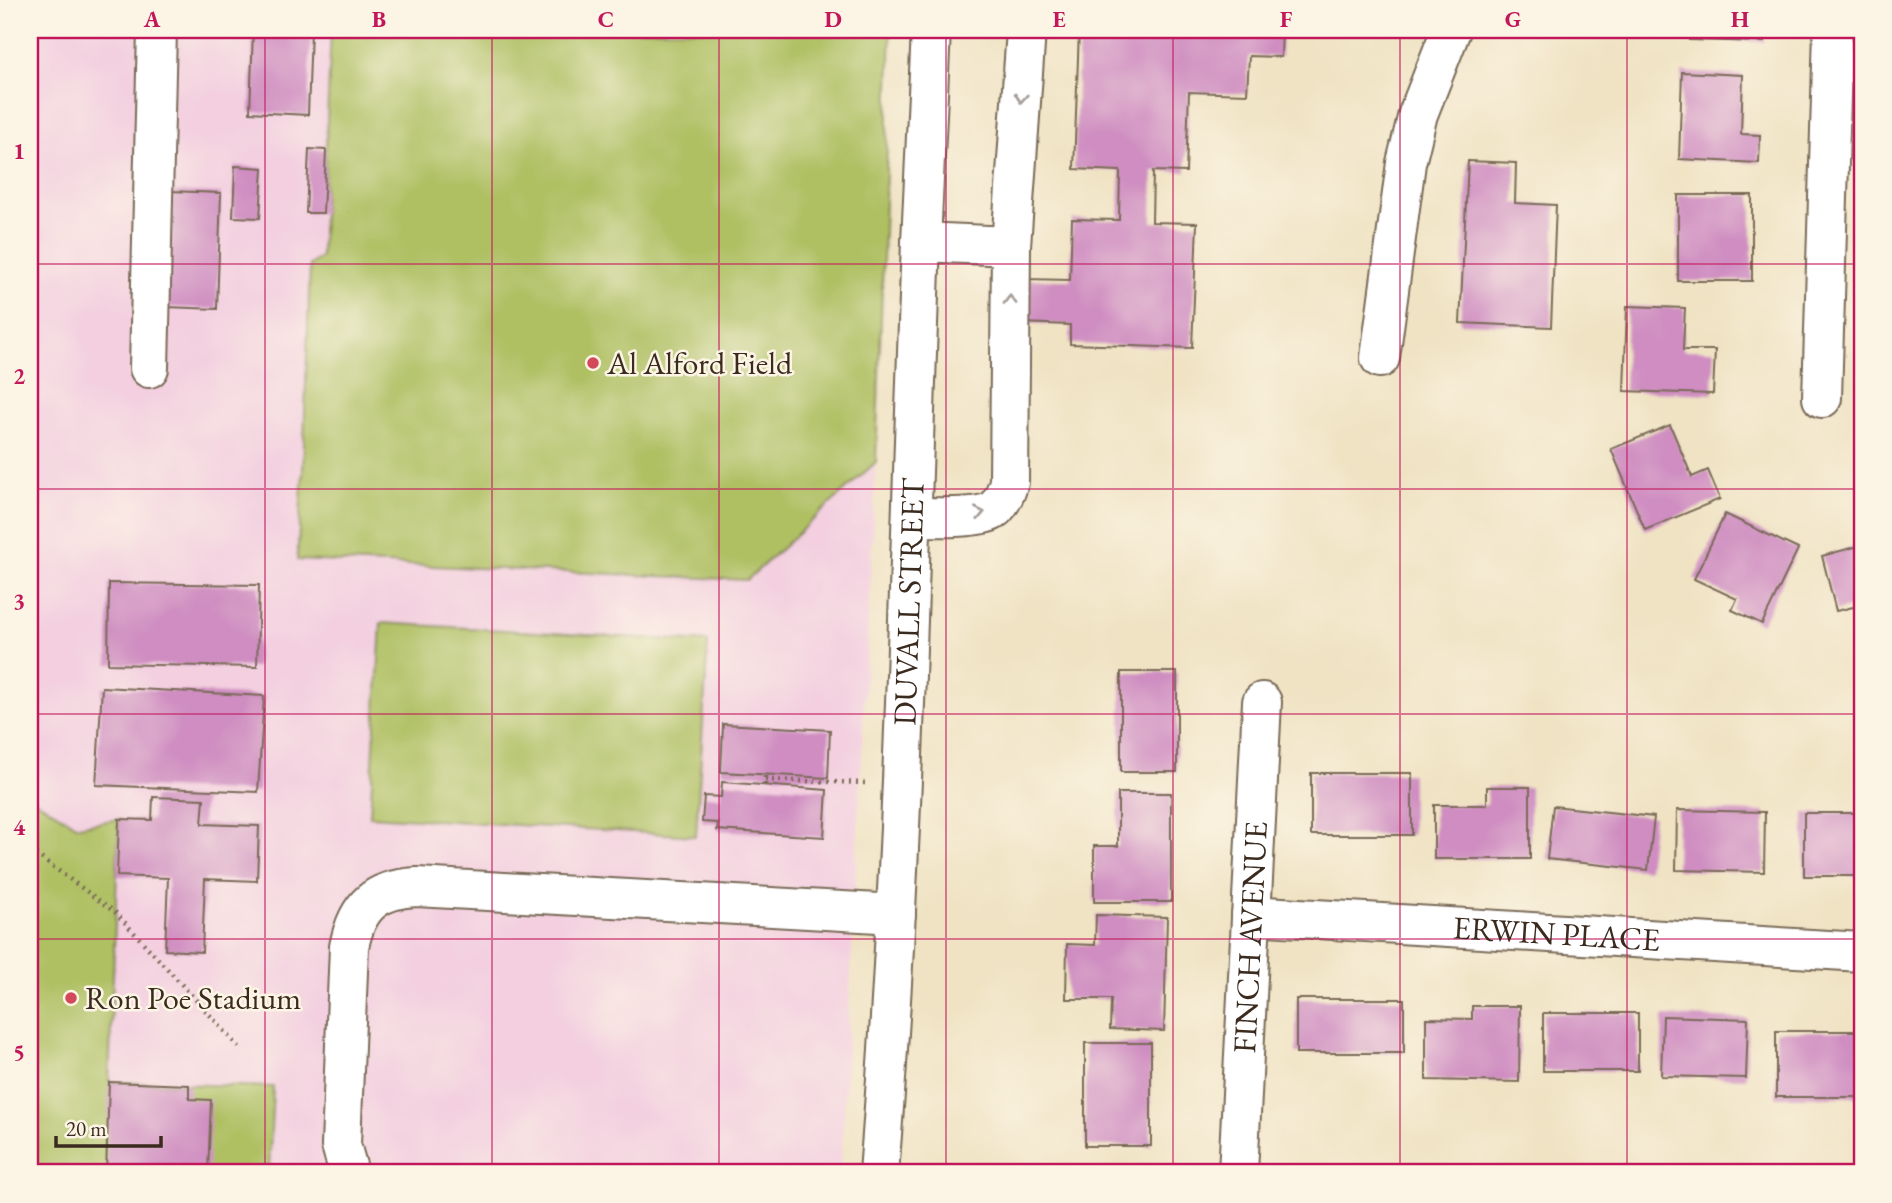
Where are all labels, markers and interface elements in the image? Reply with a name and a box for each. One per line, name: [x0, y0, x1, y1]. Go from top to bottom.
text: A: [143, 4, 161, 34]
text: B: [372, 4, 386, 34]
text: C: [598, 4, 614, 34]
text: D: [824, 4, 842, 34]
text: E: [1052, 4, 1066, 34]
text: F: [1280, 4, 1293, 34]
text: G: [1505, 4, 1521, 34]
text: H: [1731, 4, 1749, 34]
one-way arrow: [1013, 93, 1028, 104]
text: 1: [13, 136, 25, 166]
one-way arrow: [1003, 295, 1018, 306]
place label: Al Alford Field: [606, 342, 793, 384]
marker: Al Alford Field: [585, 355, 601, 371]
text: 2: [13, 361, 25, 391]
street label: DUVALL STREET: [883, 477, 934, 726]
one-way arrow: [974, 506, 986, 521]
text: 3: [13, 586, 25, 616]
text: 4: [13, 812, 26, 842]
street label: FINCH AVENUE: [1223, 820, 1277, 1054]
street label: ERWIN PLACE: [1452, 906, 1661, 961]
place label: Ron Poe Stadium: [85, 977, 301, 1019]
marker: Ron Poe Stadium: [63, 990, 79, 1006]
text: 5: [13, 1037, 25, 1067]
scale bar: [56, 1105, 161, 1149]
text: 20 m: [66, 1115, 107, 1142]

